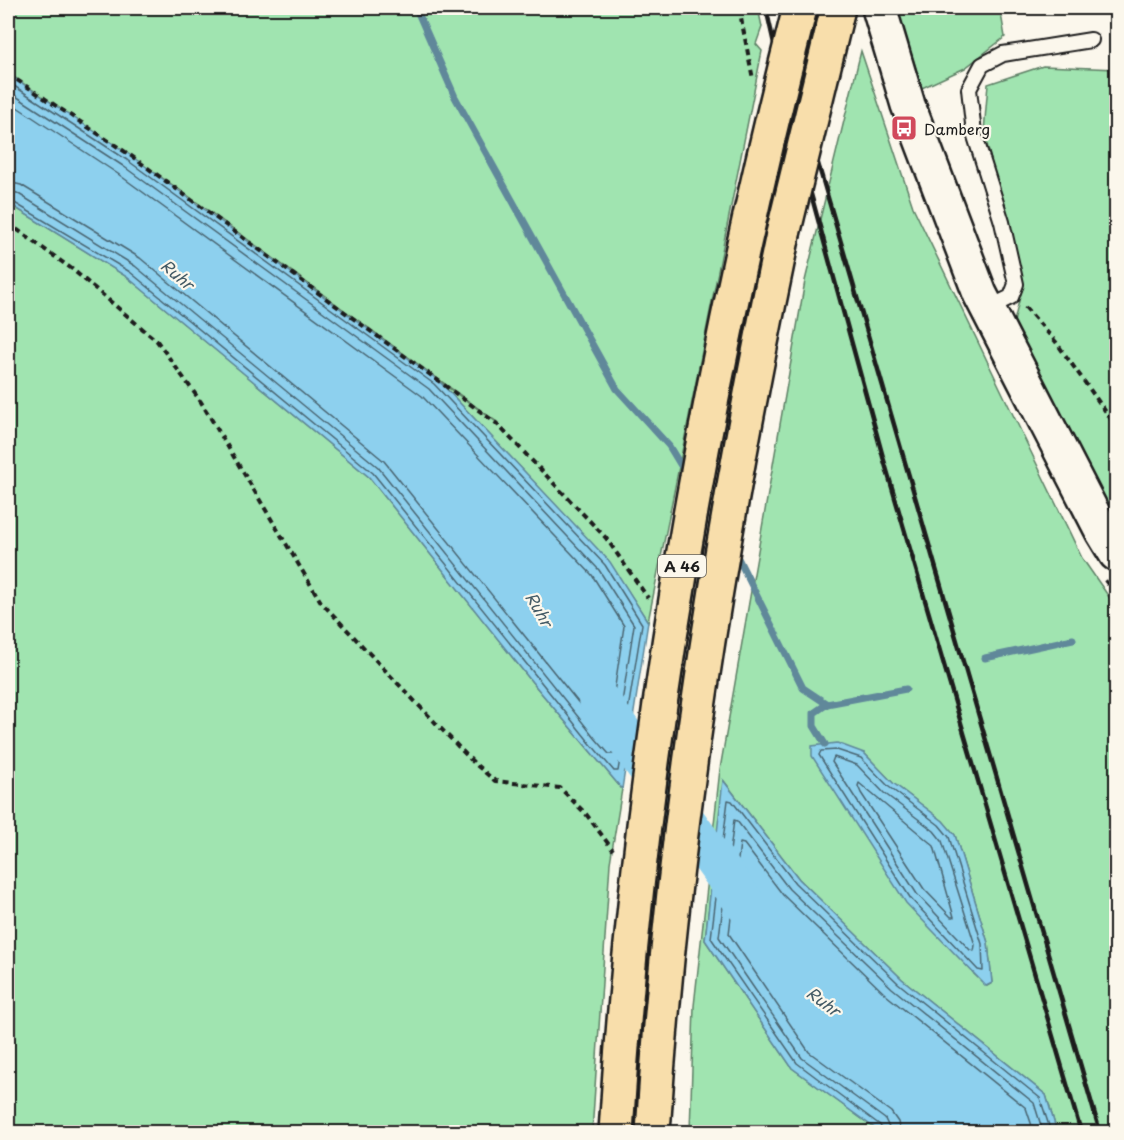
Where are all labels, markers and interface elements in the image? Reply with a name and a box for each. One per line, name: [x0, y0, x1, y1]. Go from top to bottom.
bus stop icon: Damberg: [889, 113, 919, 143]
place label: Damberg: [924, 117, 990, 140]
water label: Ruhr: [156, 253, 202, 297]
road number: A 46: [658, 555, 706, 577]
water label: Ruhr: [520, 587, 561, 633]
water label: Ruhr: [802, 980, 848, 1023]

